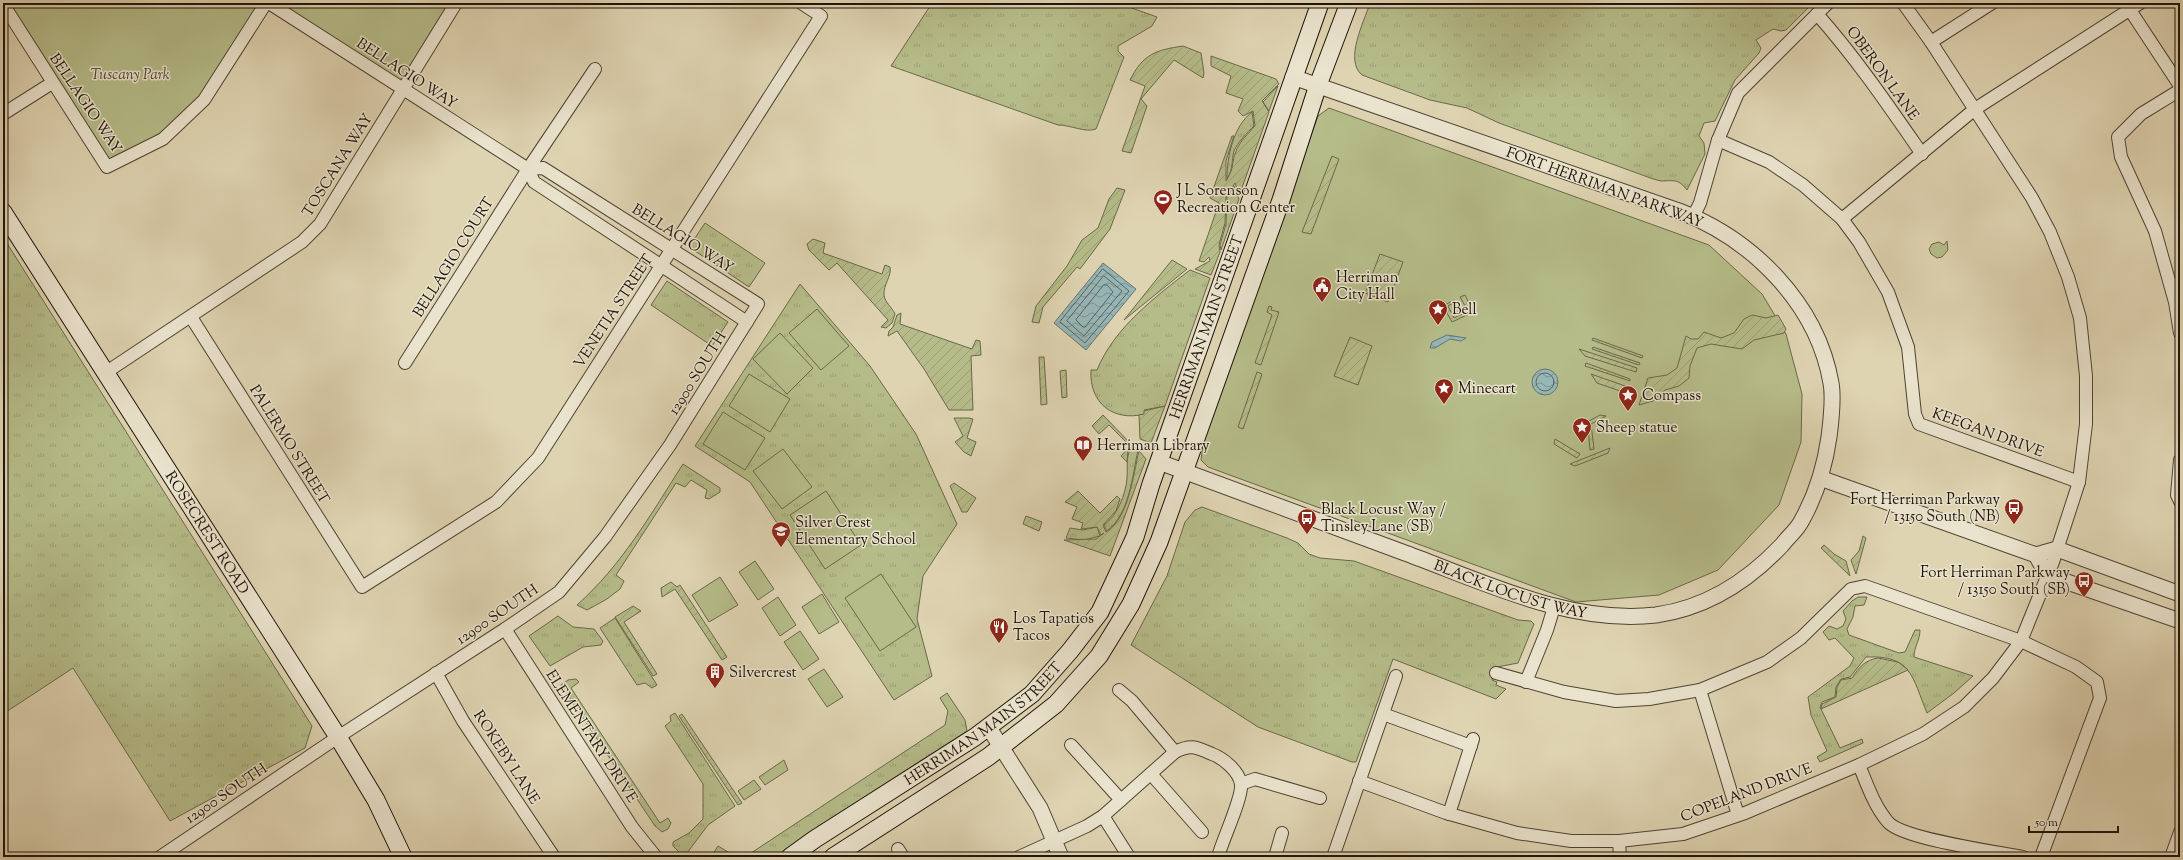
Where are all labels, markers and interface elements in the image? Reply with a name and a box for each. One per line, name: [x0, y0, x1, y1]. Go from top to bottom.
street label: OBERON LANE: [1840, 23, 1923, 125]
street label: BELLAGIO WAY: [352, 34, 461, 115]
street label: BELLAGIO WAY: [43, 50, 126, 158]
park label: Tuscany Park: [90, 65, 170, 86]
street label: TOSCANA WAY: [298, 110, 379, 221]
street label: FORT HERRIMAN PARKWAY: [1503, 143, 1706, 234]
place label: J L Sorenson Recreation Center: [1176, 181, 1296, 219]
sports icon: J L Sorenson Recreation Center: [1152, 188, 1174, 216]
street label: BELLAGIO COURT: [409, 193, 500, 322]
street label: BELLAGIO WAY: [627, 200, 737, 279]
street label: HERRIMAN MAIN STREET: [1166, 232, 1250, 422]
street label: VENETIA STREET: [570, 250, 659, 373]
place label: Herriman City Hall: [1336, 268, 1399, 306]
public building icon: Herriman City Hall: [1311, 275, 1333, 303]
place icon: Bell: [1427, 298, 1449, 326]
place label: Bell: [1452, 300, 1477, 321]
street label: 12900 SOUTH: [664, 328, 732, 420]
place icon: Minecart: [1433, 377, 1455, 405]
place label: Minecart: [1458, 379, 1516, 400]
street label: PALERMO STREET: [244, 381, 334, 509]
place icon: Compass: [1617, 384, 1639, 412]
place label: Compass: [1642, 386, 1701, 407]
street label: KEEGAN DRIVE: [1929, 403, 2046, 463]
place icon: Sheep statue: [1571, 416, 1593, 444]
place label: Sheep statue: [1596, 418, 1678, 439]
library icon: Herriman Library: [1072, 434, 1094, 462]
place label: Herriman Library: [1097, 436, 1210, 457]
street label: ROSECREST ROAD: [159, 468, 253, 599]
place label: Fort Herriman Parkway / 13150 South (NB): [1850, 490, 2001, 528]
bus stop icon: Fort Herriman Parkway / 13150 South (NB): [2003, 497, 2025, 525]
place label: Black Locust Way / Tinsley Lane (SB): [1321, 500, 1446, 538]
bus stop icon: Black Locust Way / Tinsley Lane (SB): [1296, 507, 1318, 535]
place label: Silver Crest Elementary School: [795, 513, 916, 551]
school or university icon: Silver Crest Elementary School: [770, 520, 792, 548]
street label: BLACK LOCUST WAY: [1430, 556, 1589, 625]
place label: Fort Herriman Parkway / 13150 South (SB): [1920, 563, 2071, 601]
bus stop icon: Fort Herriman Parkway / 13150 South (SB): [2073, 570, 2095, 598]
street label: 12900 SOUTH: [453, 580, 543, 650]
place label: Los Tapatios Tacos: [1013, 609, 1094, 647]
restaurant icon: Los Tapatios Tacos: [988, 616, 1010, 644]
street label: HERRIMAN MAIN STREET: [901, 658, 1068, 791]
building icon: Silvercrest: [704, 661, 726, 689]
place label: Silvercrest: [729, 663, 797, 684]
street label: ELEMENTARY DRIVE: [540, 666, 642, 807]
street label: ROKEBY LANE: [467, 707, 544, 809]
street label: 12900 SOUTH: [182, 759, 272, 829]
street label: COPELAND DRIVE: [1678, 759, 1815, 828]
scale bar: [2029, 808, 2118, 834]
text: 50 m: [2034, 814, 2058, 832]

